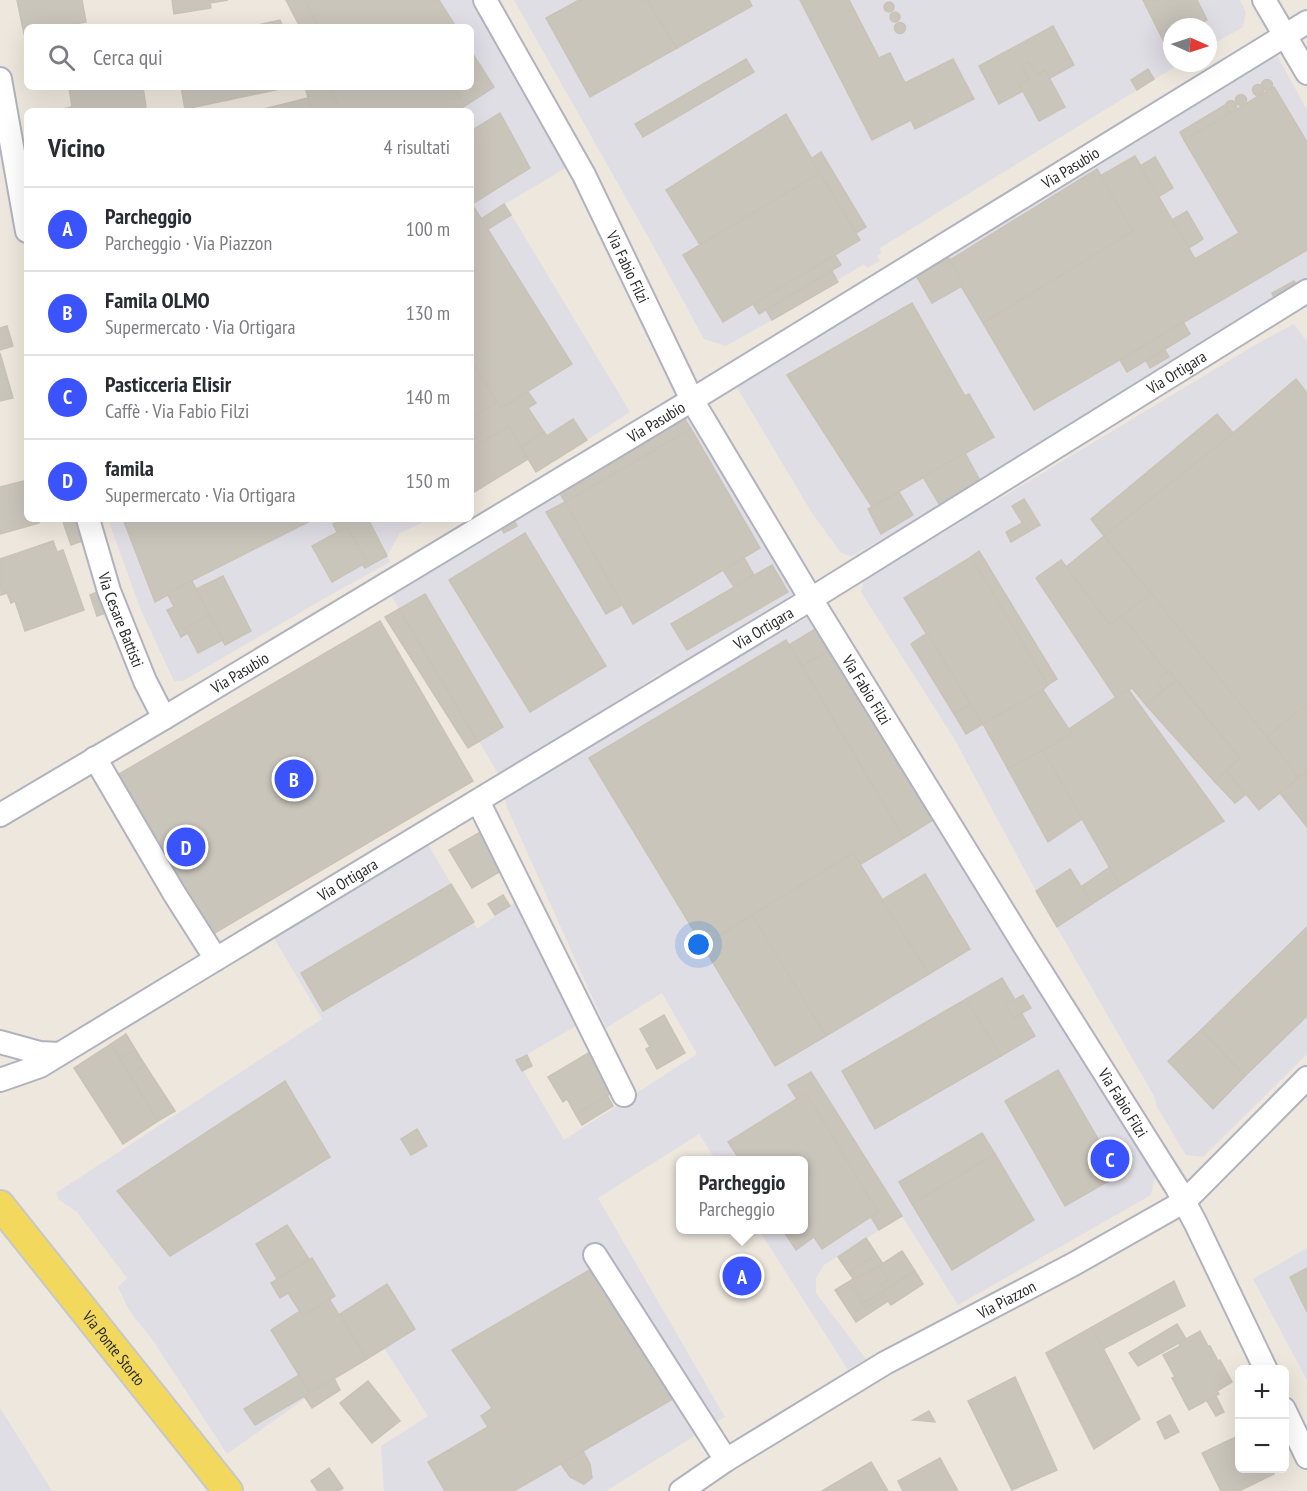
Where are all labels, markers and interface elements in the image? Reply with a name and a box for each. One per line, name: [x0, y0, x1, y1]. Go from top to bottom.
north arrow: [1163, 18, 1217, 72]
search box: [24, 24, 474, 90]
icon: search: [45, 41, 78, 74]
text: Cerca qui: [93, 43, 163, 71]
text: Vicino: [48, 131, 105, 164]
text: 4 risultati: [384, 134, 450, 160]
street label: Via Pasubio: [1037, 142, 1103, 193]
text: Parcheggio: [105, 202, 192, 230]
text: A: [62, 216, 73, 242]
text: 100 m: [406, 216, 450, 242]
street label: Via Fabio Filzi: [602, 227, 654, 306]
text: Parcheggio · Via Piazzon: [105, 230, 272, 256]
text: Famila OLMO: [105, 286, 210, 314]
text: B: [63, 300, 72, 326]
text: 130 m: [406, 300, 450, 326]
text: Supermercato · Via Ortigara: [105, 314, 296, 340]
street label: Via Ortigara: [1142, 346, 1210, 399]
text: Pasticceria Elisir: [105, 370, 231, 398]
text: C: [63, 384, 72, 410]
text: 140 m: [406, 384, 450, 410]
street label: Via Pasubio: [623, 397, 689, 447]
text: Caffè · Via Fabio Filzi: [105, 398, 249, 424]
text: famila: [105, 454, 154, 482]
text: D: [62, 468, 73, 494]
text: 150 m: [406, 468, 450, 494]
text: Supermercato · Via Ortigara: [105, 482, 296, 508]
street label: Via Cesare Battisti: [94, 569, 148, 670]
street label: Via Ortigara: [729, 602, 797, 654]
street label: Via Pasubio: [206, 647, 272, 698]
street label: Via Fabio Filzi: [837, 651, 896, 728]
pin: B: [274, 756, 314, 802]
pin: D: [166, 824, 206, 870]
street label: Via Ortigara: [313, 854, 381, 906]
your location: [684, 930, 713, 959]
street label: Via Fabio Filzi: [1094, 1064, 1152, 1141]
pin: C: [1090, 1136, 1130, 1182]
popup: [676, 1156, 808, 1234]
text: Parcheggio: [699, 1168, 785, 1196]
text: Parcheggio: [699, 1196, 775, 1222]
pin: A: [722, 1254, 762, 1298]
street label: Via Piazzon: [973, 1276, 1039, 1323]
street label: Via Ponte Storto: [78, 1306, 150, 1389]
map controls: [1235, 1365, 1289, 1473]
button: +: [1235, 1365, 1289, 1419]
button: −: [1235, 1419, 1289, 1473]

